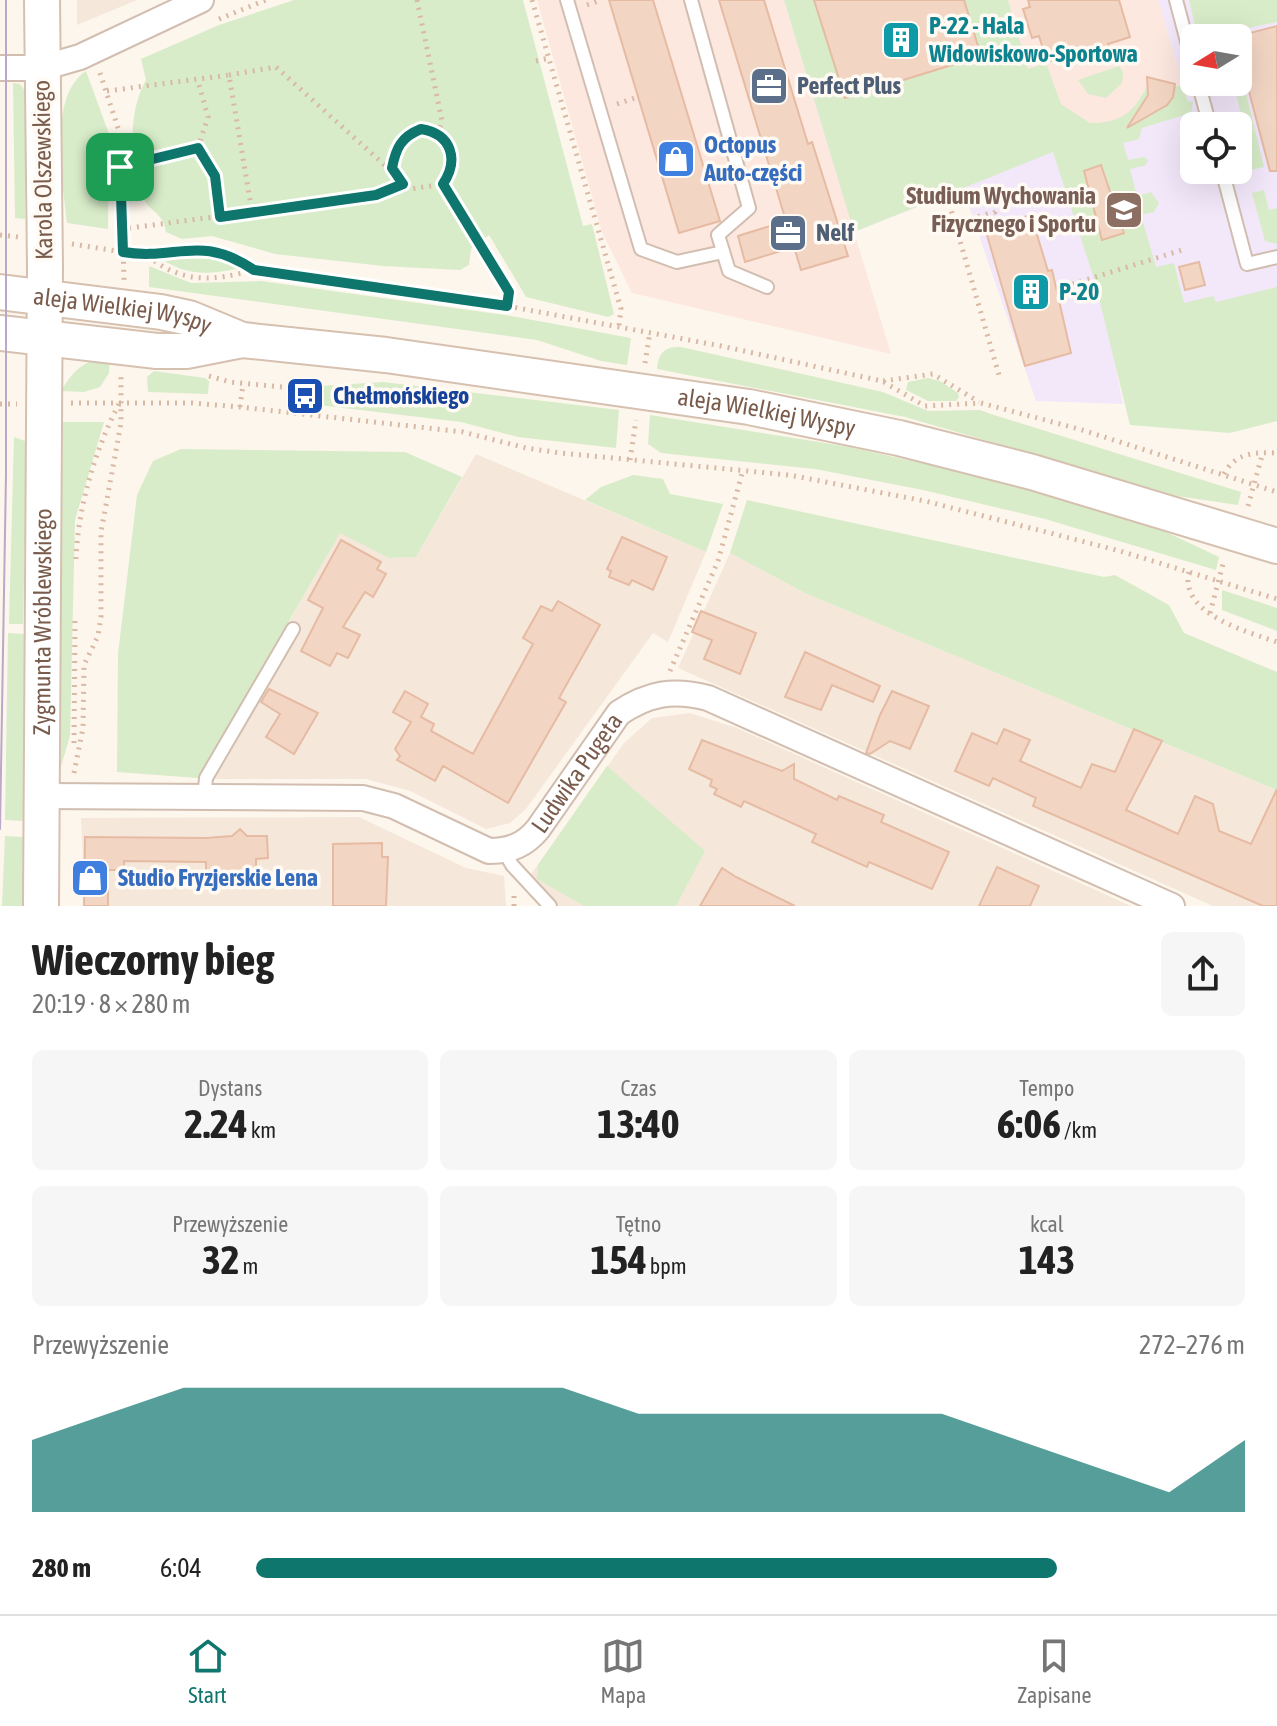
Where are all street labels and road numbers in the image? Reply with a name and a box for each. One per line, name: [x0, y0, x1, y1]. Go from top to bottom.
street label: Karola Olszewskiego: [27, 80, 58, 260]
street label: aleja Wielkiej Wyspy: [32, 282, 216, 339]
street label: aleja Wielkiej Wyspy: [676, 383, 858, 442]
street label: Zygmunta Wróblewskiego: [28, 508, 56, 736]
street label: Ludwika Pugeta: [526, 708, 628, 838]

